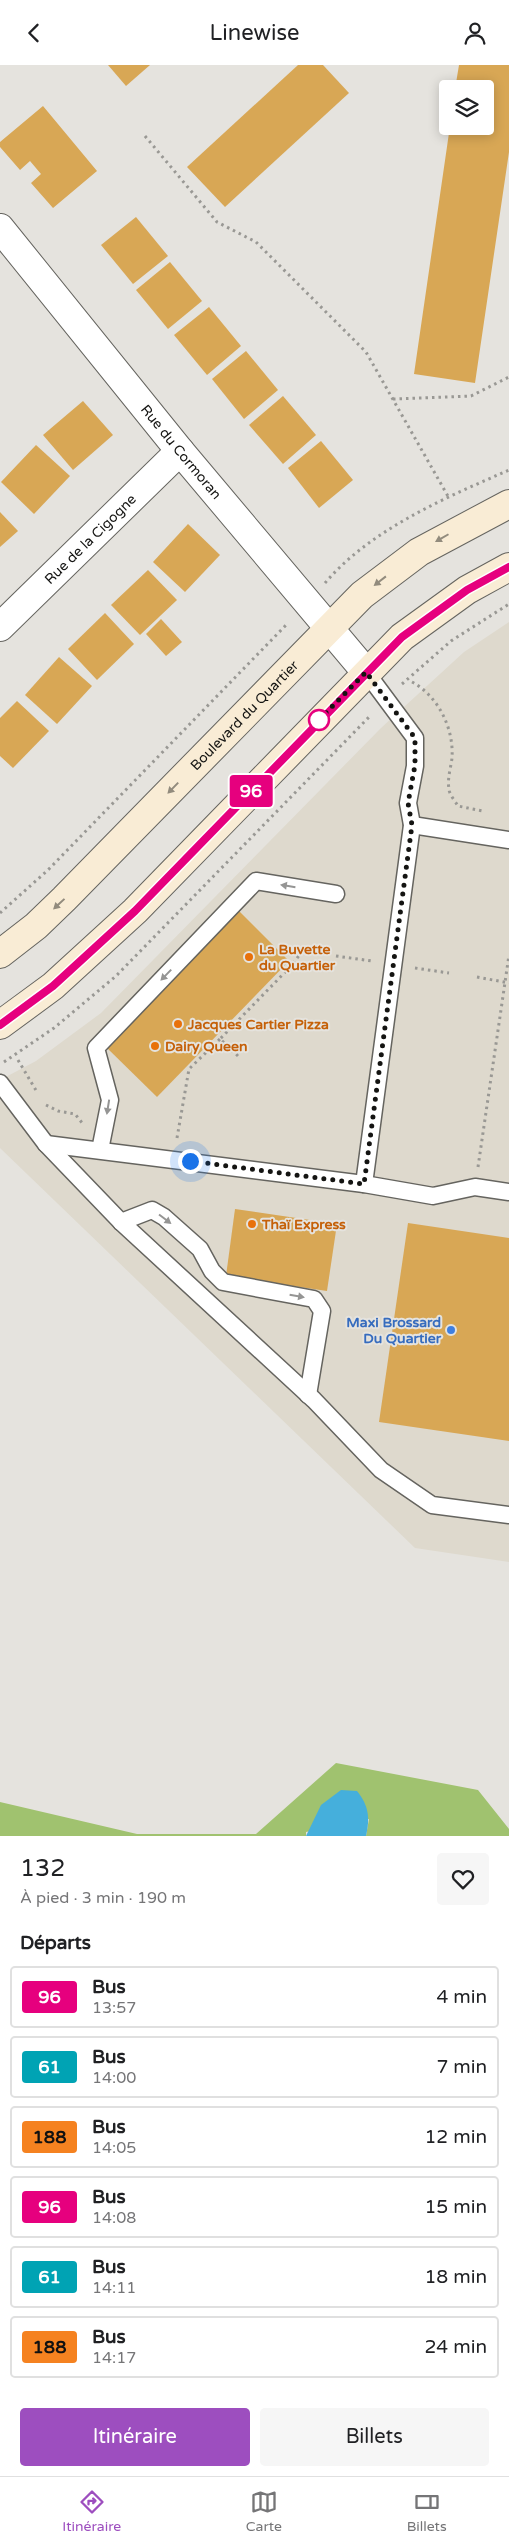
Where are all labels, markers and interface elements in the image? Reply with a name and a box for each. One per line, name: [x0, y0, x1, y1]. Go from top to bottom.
icon: back: [20, 19, 48, 47]
icon: person: [461, 19, 489, 47]
text: Linewise: [210, 20, 299, 46]
map controls: [439, 80, 494, 135]
button: layers: [439, 80, 494, 135]
street label: Rue du Cormoran: [137, 401, 225, 503]
street label: Rue de la Cigogne: [41, 490, 139, 587]
one-way arrow: [435, 534, 449, 542]
one-way arrow: [373, 575, 386, 586]
street label: Boulevard du Quartier: [187, 656, 302, 774]
unlabelled marker: [308, 709, 330, 731]
line badge: 96: [228, 775, 274, 807]
text: 96: [240, 780, 262, 802]
one-way arrow: [167, 782, 179, 794]
one-way arrow: [280, 882, 296, 890]
one-way arrow: [53, 898, 65, 910]
place label: La Buvette du Quartier: [259, 941, 336, 974]
marker: La Buvette du Quartier: [243, 951, 255, 963]
one-way arrow: [160, 969, 172, 981]
place label: Jacques Cartier Pizza: [187, 1016, 329, 1033]
marker: Jacques Cartier Pizza: [172, 1018, 184, 1030]
place label: Dairy Queen: [165, 1038, 247, 1055]
marker: Dairy Queen: [149, 1040, 161, 1052]
one-way arrow: [104, 1099, 112, 1115]
your location: [178, 1149, 203, 1174]
one-way arrow: [158, 1214, 172, 1224]
place label: Thaï Express: [261, 1216, 346, 1233]
marker: Thaï Express: [246, 1218, 258, 1230]
one-way arrow: [290, 1292, 305, 1300]
place label: Maxi Brossard Du Quartier: [346, 1314, 442, 1347]
marker: Maxi Brossard Du Quartier: [445, 1324, 457, 1336]
button: heart: [437, 1853, 489, 1905]
text: 132: [20, 1854, 65, 1883]
text: À pied · 3 min · 190 m: [20, 1888, 186, 1908]
text: Départs: [20, 1932, 91, 1954]
text: Bus: [92, 1976, 126, 1998]
text: 96: [38, 1986, 61, 2008]
text: 4 min: [436, 1986, 487, 2008]
text: 13:57: [92, 1998, 136, 2018]
text: Bus: [92, 2046, 126, 2068]
text: 61: [38, 2056, 61, 2078]
text: 7 min: [436, 2056, 487, 2078]
text: 14:00: [92, 2068, 136, 2088]
text: Bus: [92, 2116, 126, 2138]
text: 188: [33, 2126, 66, 2148]
text: 12 min: [424, 2126, 487, 2148]
text: 14:05: [92, 2138, 136, 2158]
text: Bus: [92, 2186, 126, 2208]
text: 96: [38, 2196, 61, 2218]
text: 15 min: [424, 2196, 487, 2218]
text: 14:08: [92, 2208, 136, 2228]
text: Bus: [92, 2256, 126, 2278]
text: 61: [38, 2266, 61, 2288]
text: 18 min: [424, 2266, 487, 2288]
text: 14:11: [92, 2278, 136, 2298]
text: Bus: [92, 2326, 126, 2348]
text: 188: [33, 2336, 66, 2358]
text: 24 min: [424, 2336, 487, 2358]
text: 14:17: [92, 2348, 136, 2368]
button: Itinéraire: [20, 2408, 250, 2466]
button: Billets: [260, 2408, 489, 2466]
tab: Itinéraire: [62, 2488, 121, 2535]
tab: Carte: [246, 2488, 282, 2535]
tab: Billets: [407, 2488, 447, 2535]

